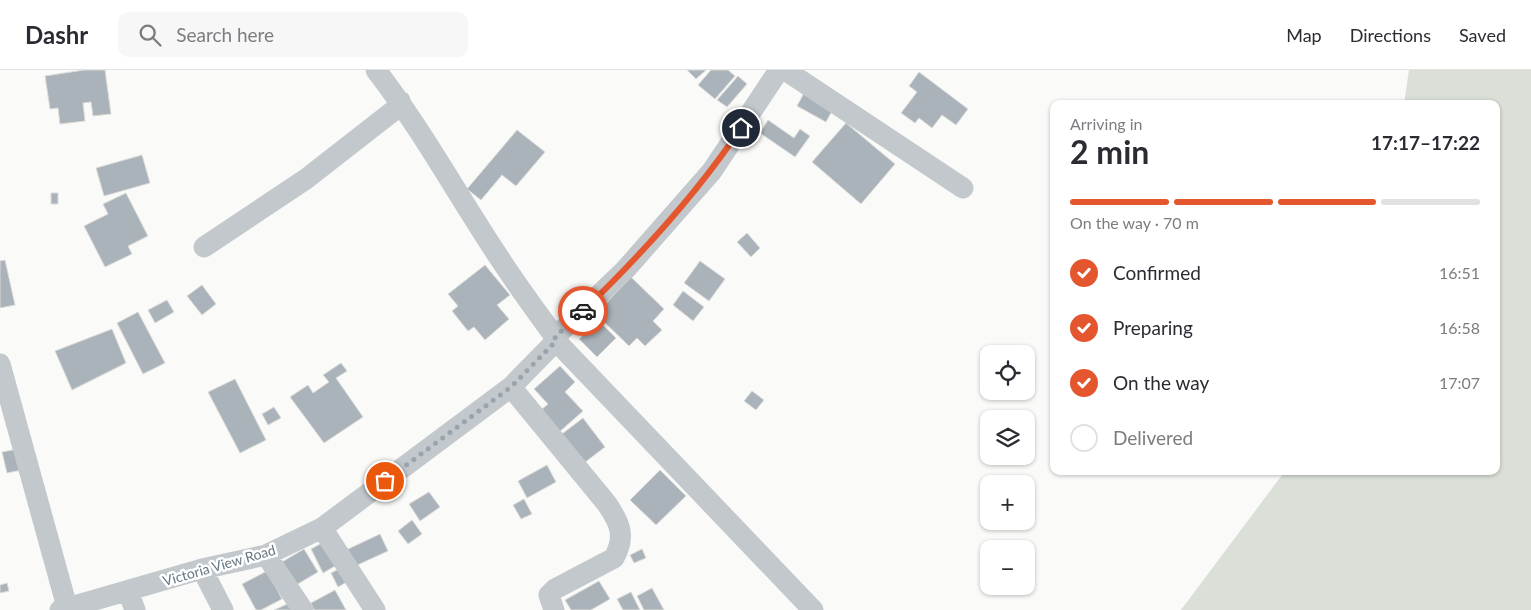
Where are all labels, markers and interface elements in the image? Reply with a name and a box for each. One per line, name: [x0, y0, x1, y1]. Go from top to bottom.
search box: [118, 12, 468, 57]
text: Dashr: [25, 20, 88, 49]
icon: search: [136, 21, 164, 49]
text: Search here: [176, 23, 274, 46]
text: Map: [1286, 24, 1322, 46]
text: Directions: [1350, 24, 1431, 46]
text: Saved: [1459, 24, 1506, 46]
pin: [720, 107, 762, 149]
icon: home: [727, 114, 755, 142]
text: Arriving in: [1070, 114, 1143, 133]
text: 17:17–17:22: [1371, 131, 1480, 154]
text: 2 min: [1070, 132, 1149, 171]
text: On the way · 70 m: [1070, 213, 1199, 232]
icon: check: [1070, 259, 1098, 287]
text: Confirmed: [1113, 261, 1201, 284]
text: 16:51: [1439, 263, 1480, 282]
courier: [558, 286, 608, 336]
icon: car: [569, 297, 597, 325]
icon: check: [1070, 314, 1098, 342]
text: Preparing: [1113, 316, 1193, 339]
text: 16:58: [1439, 318, 1480, 337]
map controls: [980, 345, 1035, 595]
button: locate: [980, 345, 1035, 400]
icon: check: [1070, 369, 1098, 397]
text: On the way: [1113, 371, 1209, 394]
text: 17:07: [1439, 373, 1480, 392]
button: layers: [980, 410, 1035, 465]
text: Delivered: [1113, 426, 1193, 449]
pin: [364, 460, 406, 502]
icon: bag: [371, 467, 399, 495]
button: +: [980, 475, 1035, 530]
button: −: [980, 540, 1035, 595]
street label: Victoria View Road: [161, 541, 277, 589]

